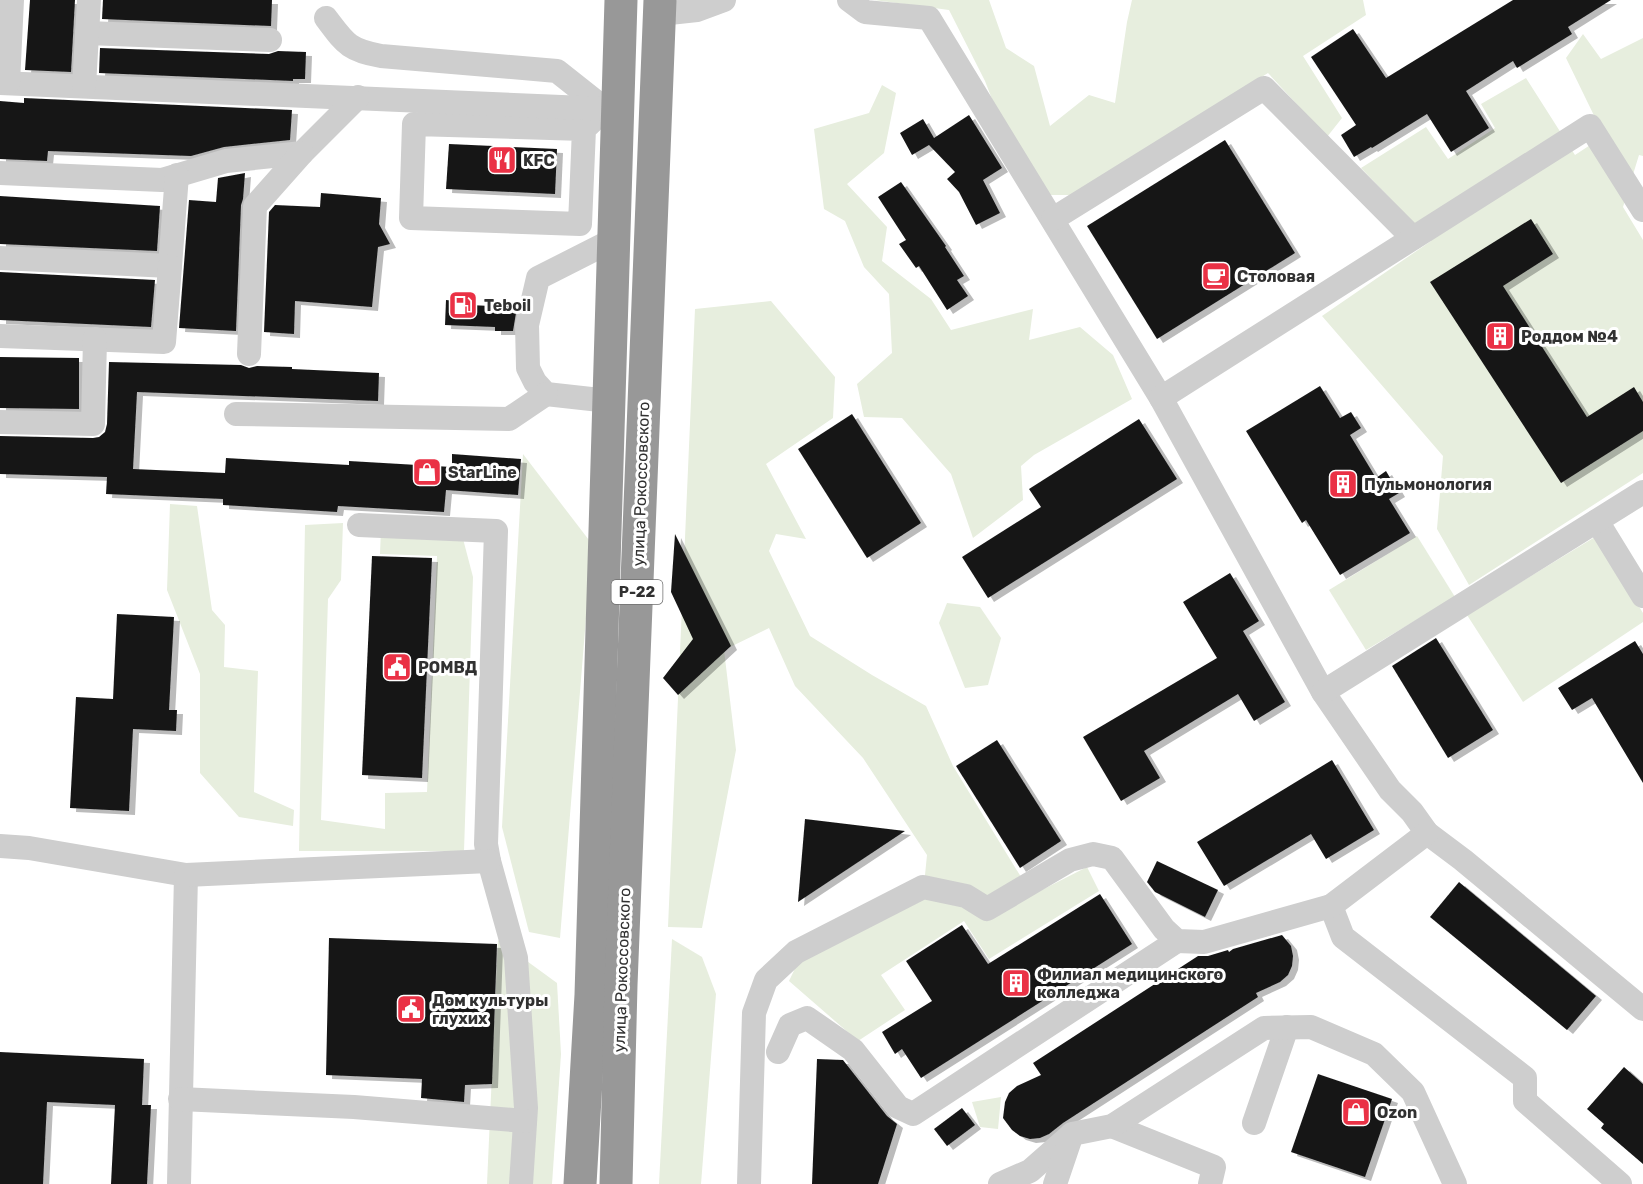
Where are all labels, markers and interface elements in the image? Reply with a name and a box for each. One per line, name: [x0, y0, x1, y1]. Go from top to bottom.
restaurant icon: KFC: [486, 144, 518, 176]
place label: KFC: [523, 151, 555, 170]
cafe icon: Столовая: [1200, 260, 1232, 292]
place label: Столовая: [1237, 267, 1315, 286]
fuel station icon: Teboil: [447, 289, 479, 321]
place label: Teboil: [484, 296, 531, 315]
building icon: Роддом №4: [1484, 320, 1516, 352]
place label: Роддом №4: [1521, 327, 1618, 346]
street label: улица Рокоссовского: [629, 401, 653, 567]
shop icon: StarLine: [411, 456, 443, 488]
place label: StarLine: [448, 463, 517, 482]
building icon: Пульмонология: [1327, 468, 1359, 500]
place label: Пульмонология: [1364, 475, 1492, 494]
road number: Р-22: [612, 580, 662, 604]
public building icon: РОМВД: [381, 651, 413, 683]
place label: РОМВД: [418, 658, 477, 677]
street label: улица Рокоссовского: [610, 887, 634, 1053]
place label: Филиал медицинского колледжа: [1037, 965, 1224, 1002]
building icon: Филиал медицинского колледжа: [1000, 967, 1032, 999]
place label: Дом культуры глухих: [432, 991, 548, 1028]
public building icon: Дом культуры глухих: [395, 993, 427, 1025]
shop icon: Ozon: [1340, 1096, 1372, 1128]
place label: Ozon: [1377, 1103, 1417, 1122]

